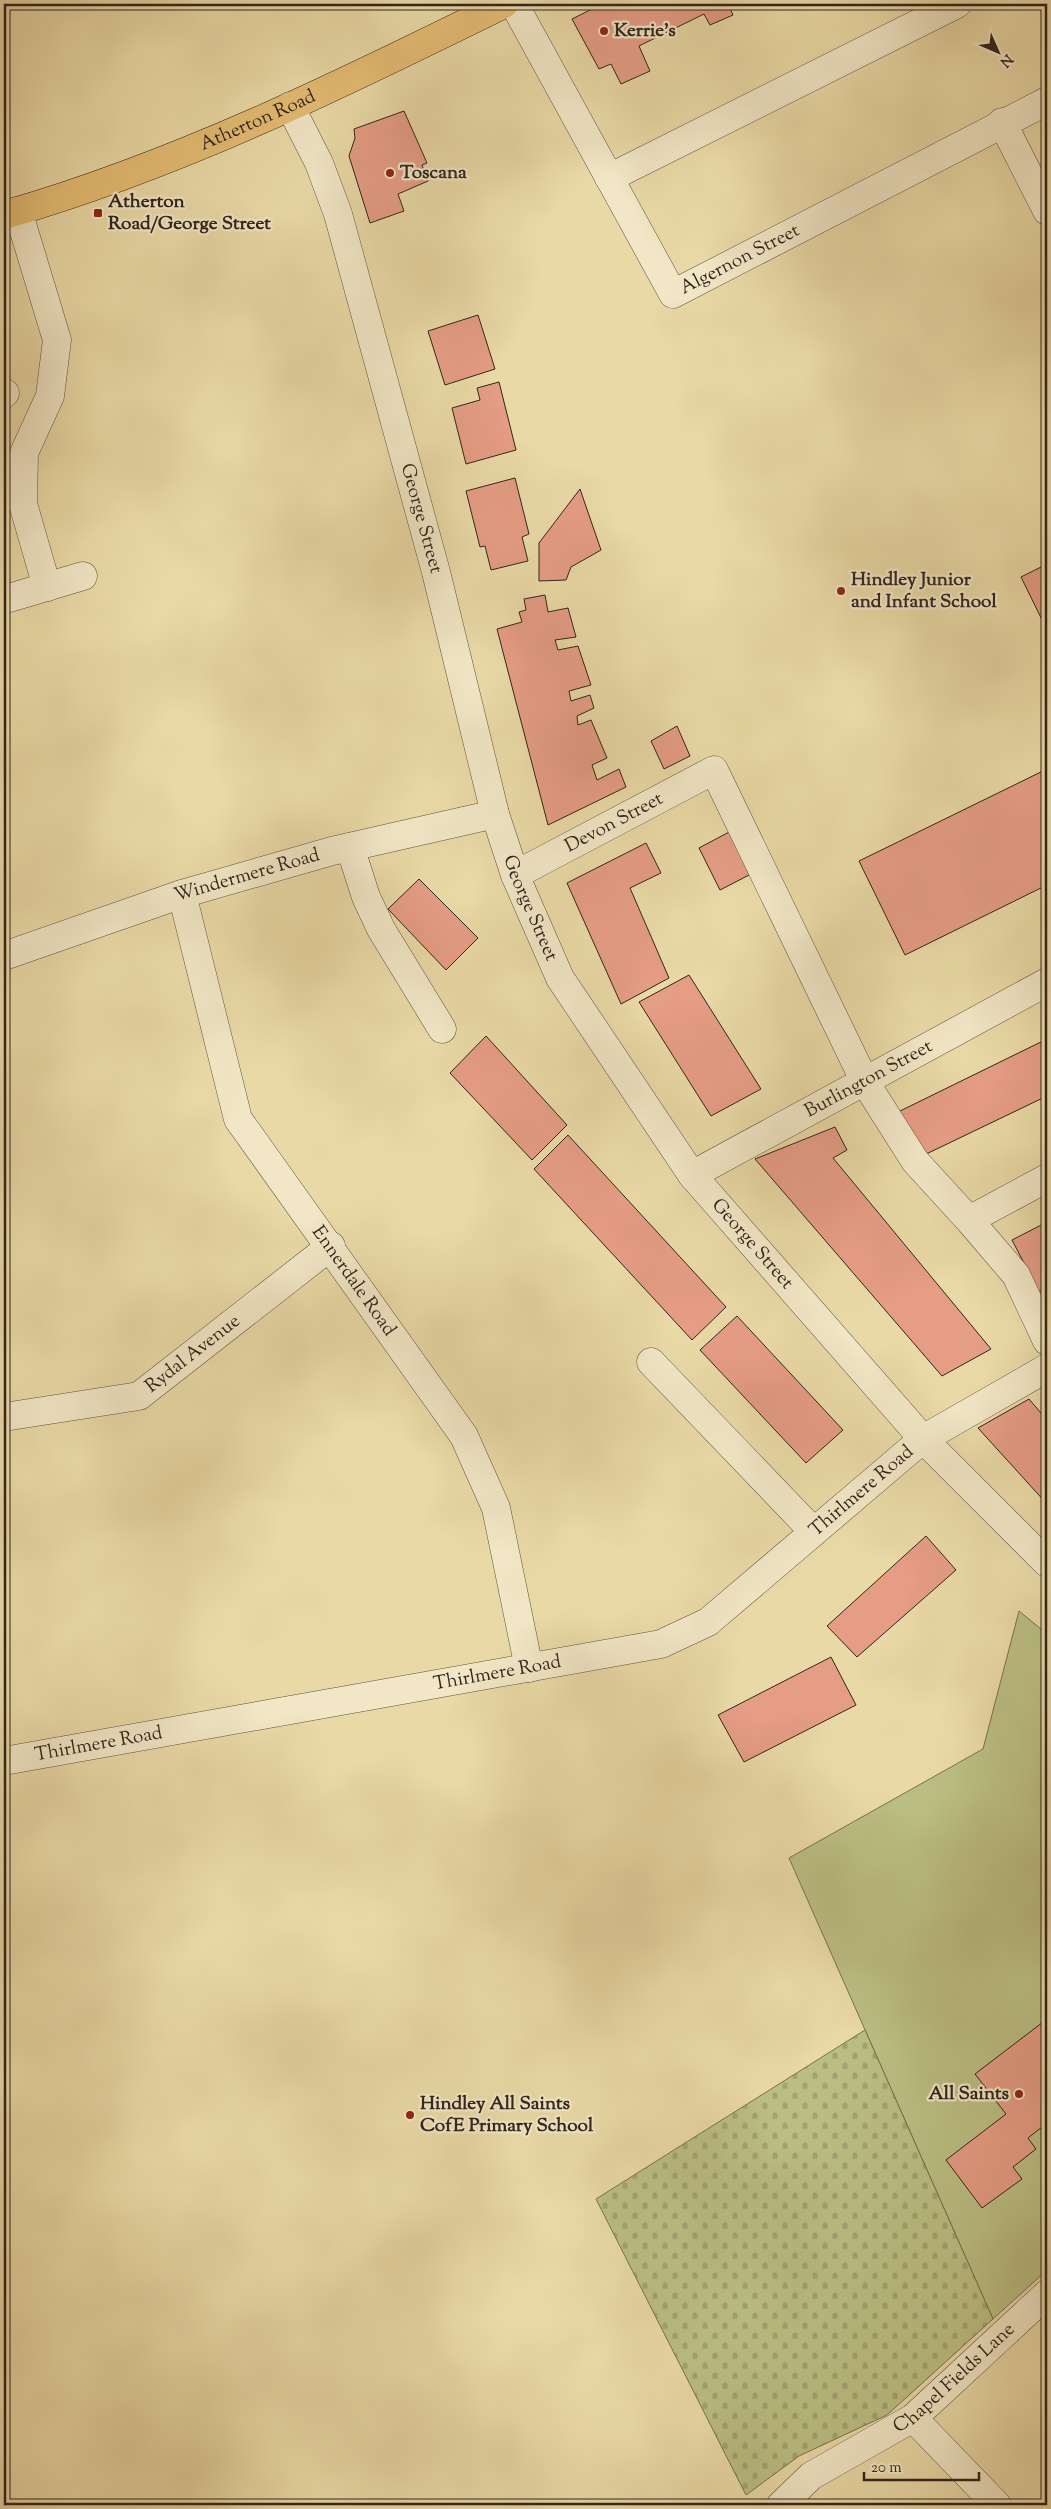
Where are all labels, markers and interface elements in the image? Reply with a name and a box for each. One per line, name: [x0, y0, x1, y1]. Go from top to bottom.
place label: Kerrie's: [614, 18, 676, 45]
marker: Kerrie's: [598, 25, 610, 37]
north arrow: [974, 28, 1024, 78]
text: N: [995, 49, 1017, 71]
street label: Atherton Road: [196, 83, 320, 158]
place label: Toscana: [400, 160, 467, 187]
marker: Toscana: [384, 167, 396, 179]
place label: Atherton Road/George Street: [108, 189, 271, 238]
marker: Atherton Road/George Street: [92, 207, 104, 219]
street label: Algernon Street: [675, 217, 805, 302]
street label: George Street: [393, 460, 449, 577]
place label: Hindley Junior and Infant School: [851, 567, 997, 616]
marker: Hindley Junior and Infant School: [835, 585, 847, 597]
street label: Devon Street: [560, 785, 668, 860]
street label: Windermere Road: [171, 842, 323, 909]
street label: George Street: [496, 851, 565, 966]
street label: Burlington Street: [800, 1033, 938, 1125]
street label: George Street: [705, 1192, 800, 1296]
street label: Ennerdale Road: [305, 1220, 402, 1342]
street label: Rydal Avenue: [140, 1308, 246, 1400]
street label: Thirlmere Road: [804, 1439, 920, 1543]
street label: Thirlmere Road: [431, 1648, 564, 1698]
street label: Thirlmere Road: [32, 1719, 165, 1769]
place label: All Saints: [928, 2081, 1010, 2108]
marker: All Saints: [1013, 2088, 1025, 2100]
place label: Hindley All Saints CofE Primary School: [420, 2091, 594, 2140]
marker: Hindley All Saints CofE Primary School: [404, 2109, 416, 2121]
street label: Chapel Fields Lane: [888, 2316, 1021, 2440]
scale bar: [864, 2449, 978, 2481]
text: 20 m: [871, 2458, 902, 2479]

